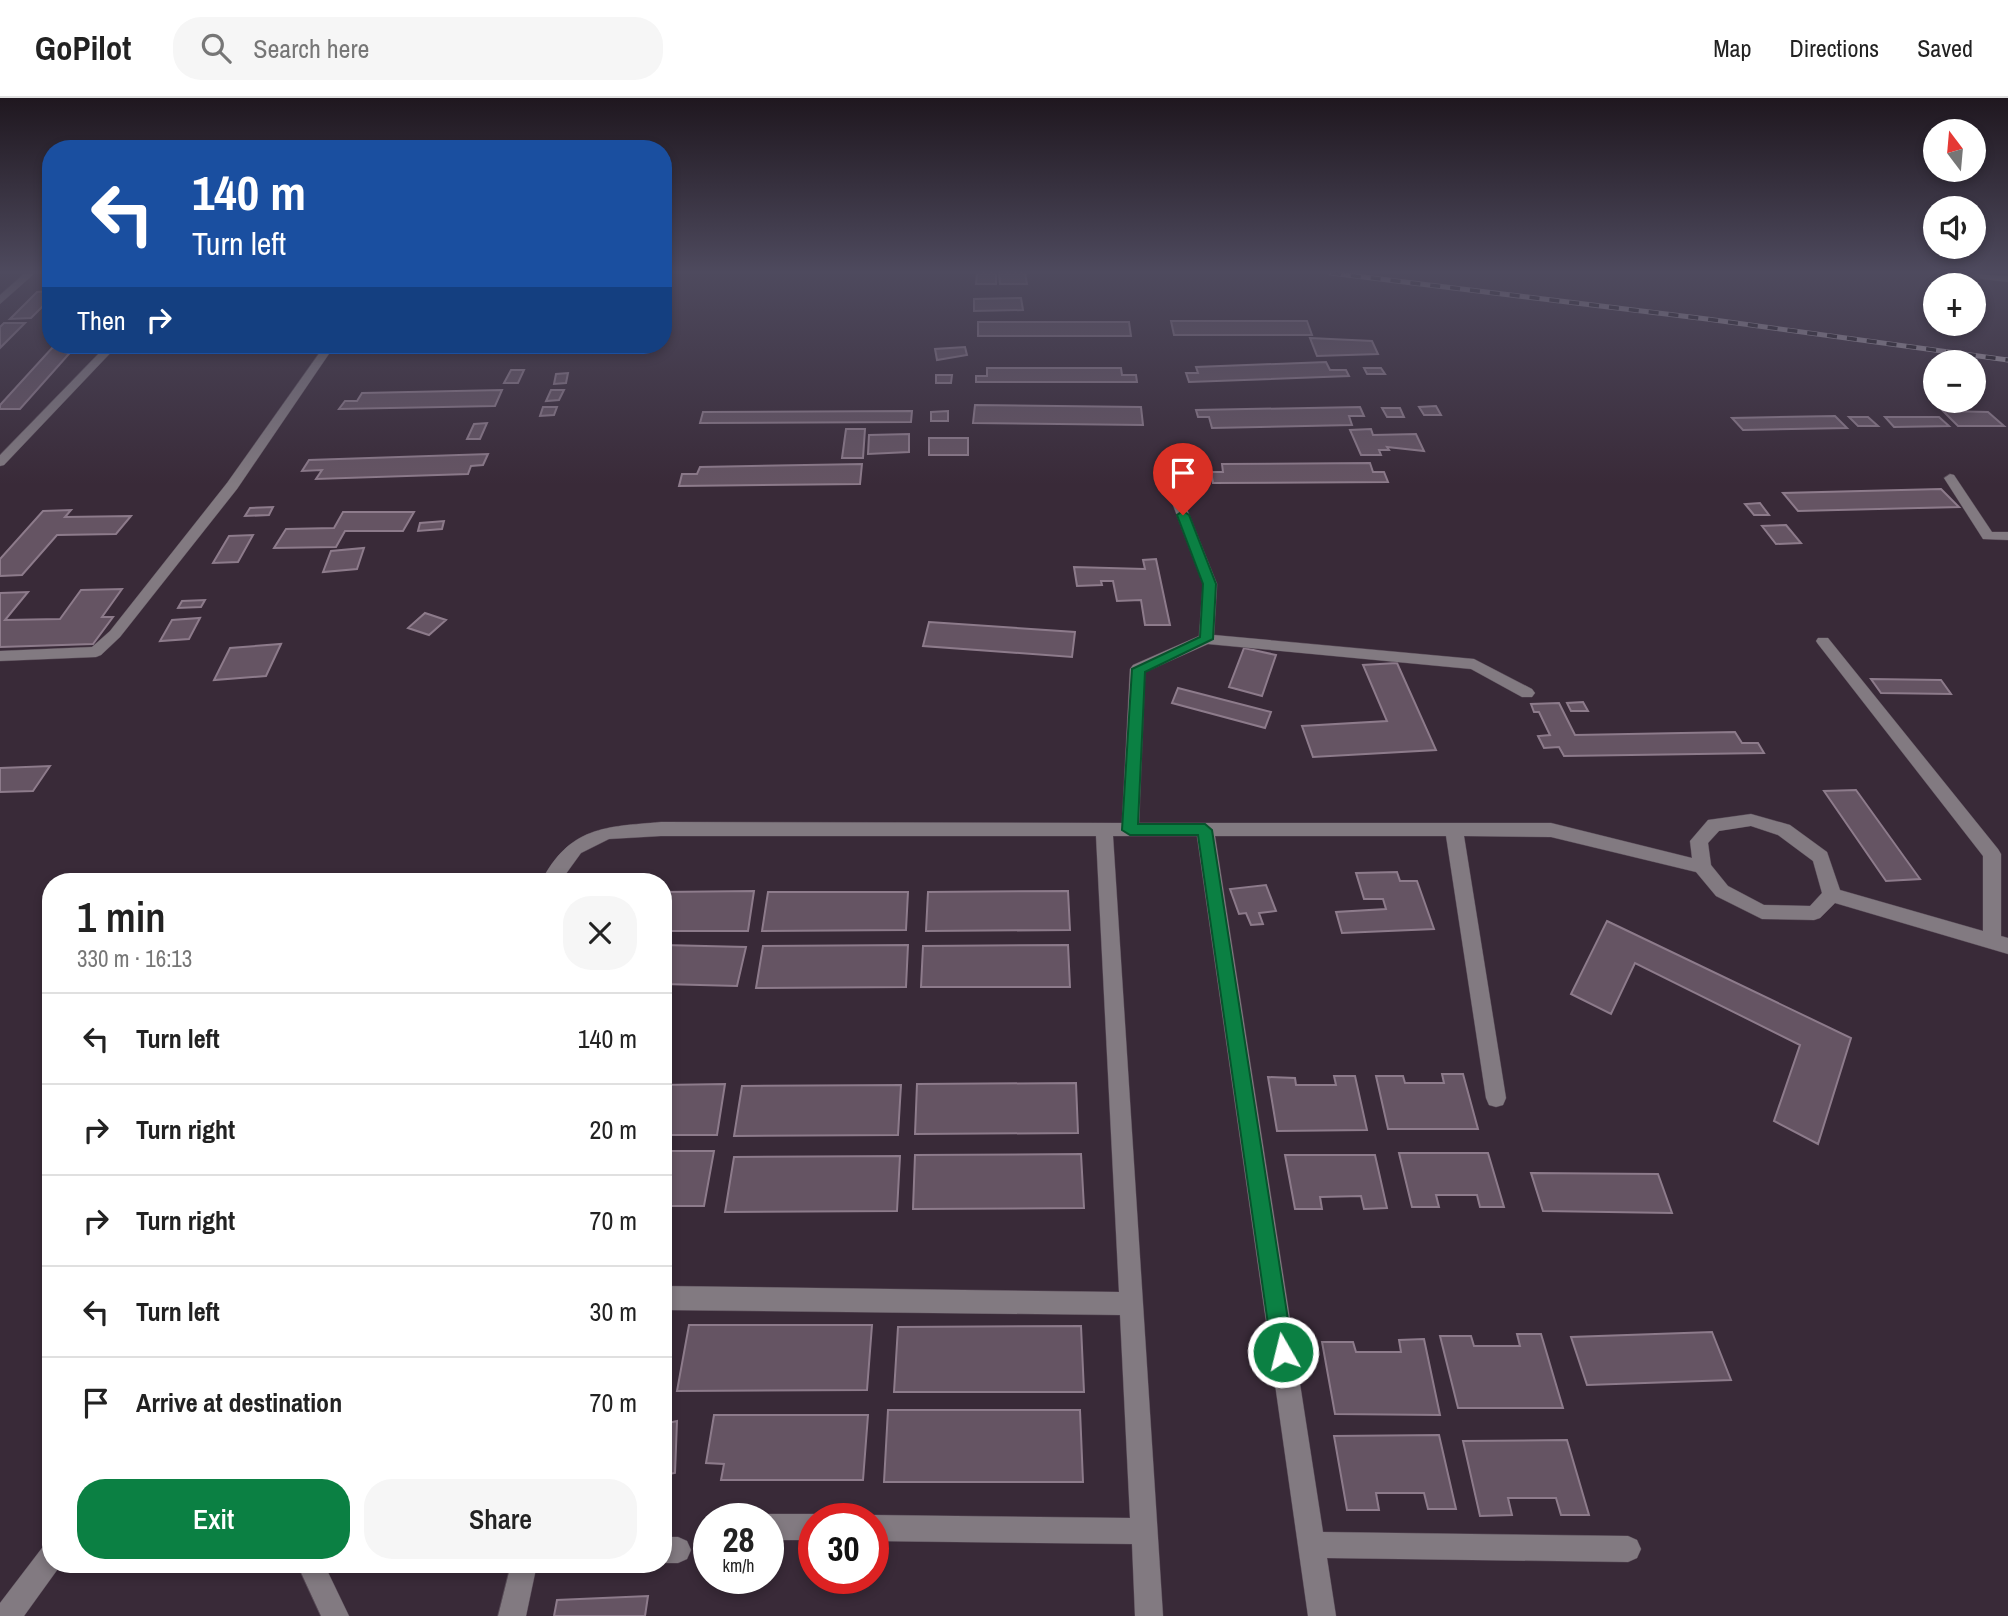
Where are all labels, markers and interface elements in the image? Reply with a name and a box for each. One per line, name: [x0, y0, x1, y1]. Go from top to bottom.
search box: [173, 17, 663, 80]
text: GoPilot: [35, 26, 131, 70]
icon: search: [197, 29, 235, 67]
text: Search here: [253, 31, 369, 66]
text: Map: [1713, 32, 1751, 64]
text: Directions: [1789, 32, 1879, 64]
text: Saved: [1917, 32, 1973, 64]
north arrow: [1923, 119, 1986, 182]
map controls: [1923, 119, 1986, 413]
text: 140 m: [192, 159, 306, 225]
icon: left: [77, 168, 168, 259]
button: sound: [1923, 196, 1986, 259]
text: Turn left: [192, 222, 286, 265]
button: +: [1923, 273, 1986, 336]
icon: right: [140, 301, 178, 339]
text: Then: [77, 303, 126, 338]
button: −: [1923, 350, 1986, 413]
pin: [1153, 443, 1213, 515]
icon: arrive: [1164, 454, 1202, 492]
text: 1 min: [77, 889, 166, 945]
button: close: [563, 896, 637, 970]
text: 330 m · 16:13: [77, 943, 192, 974]
icon: left: [77, 1020, 115, 1058]
text: Turn left: [136, 1021, 220, 1056]
text: 140 m: [578, 1021, 637, 1056]
icon: right: [77, 1111, 115, 1149]
text: Turn right: [136, 1112, 235, 1147]
text: 20 m: [590, 1112, 637, 1147]
icon: right: [77, 1202, 115, 1240]
text: Turn right: [136, 1203, 235, 1238]
text: 70 m: [590, 1203, 637, 1238]
icon: left: [77, 1293, 115, 1331]
text: Turn left: [136, 1294, 220, 1329]
text: 30 m: [590, 1294, 637, 1329]
position arrow: [1246, 1315, 1320, 1389]
icon: arrive: [77, 1384, 115, 1422]
text: Arrive at destination: [136, 1385, 342, 1420]
text: 70 m: [590, 1385, 637, 1420]
button: Exit: [77, 1479, 350, 1559]
button: Share: [364, 1479, 637, 1559]
speed limit sign: 30: [798, 1503, 889, 1594]
text: 28: [723, 1516, 754, 1563]
text: km/h: [723, 1553, 755, 1578]

